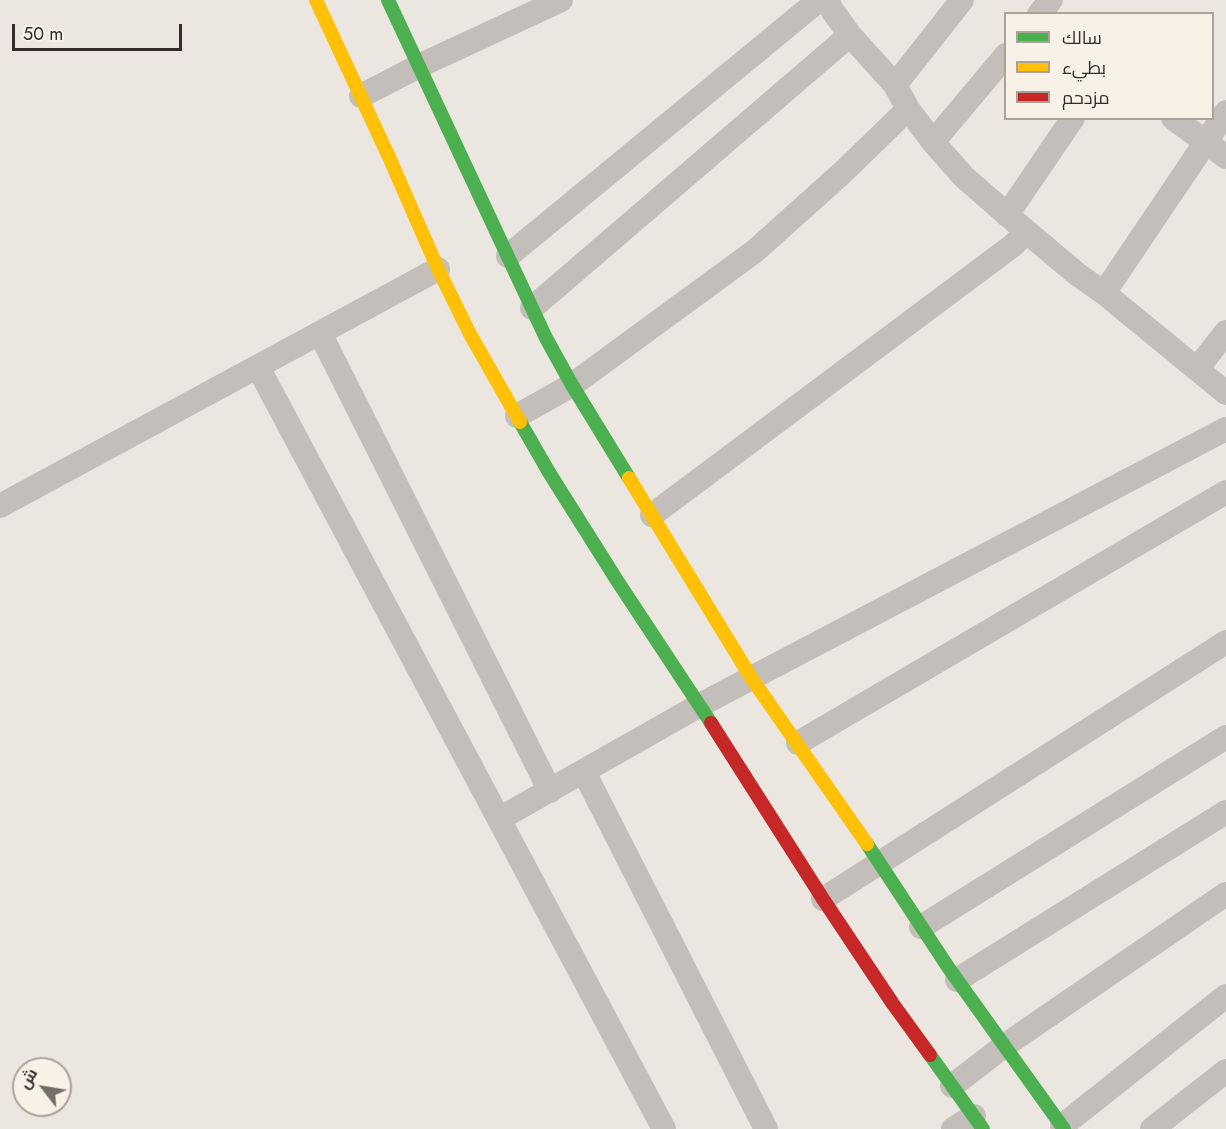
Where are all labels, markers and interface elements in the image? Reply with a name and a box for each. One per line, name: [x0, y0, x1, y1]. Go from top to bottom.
scale bar: [15, 12, 184, 50]
legend: [1004, 12, 1214, 120]
text: 50 m: [23, 21, 63, 47]
text: سالك: [1062, 25, 1102, 51]
text: بطيء: [1062, 55, 1106, 81]
text: مزدحم: [1062, 85, 1110, 111]
north arrow: [12, 1057, 72, 1117]
text: ش: [13, 1064, 43, 1093]

